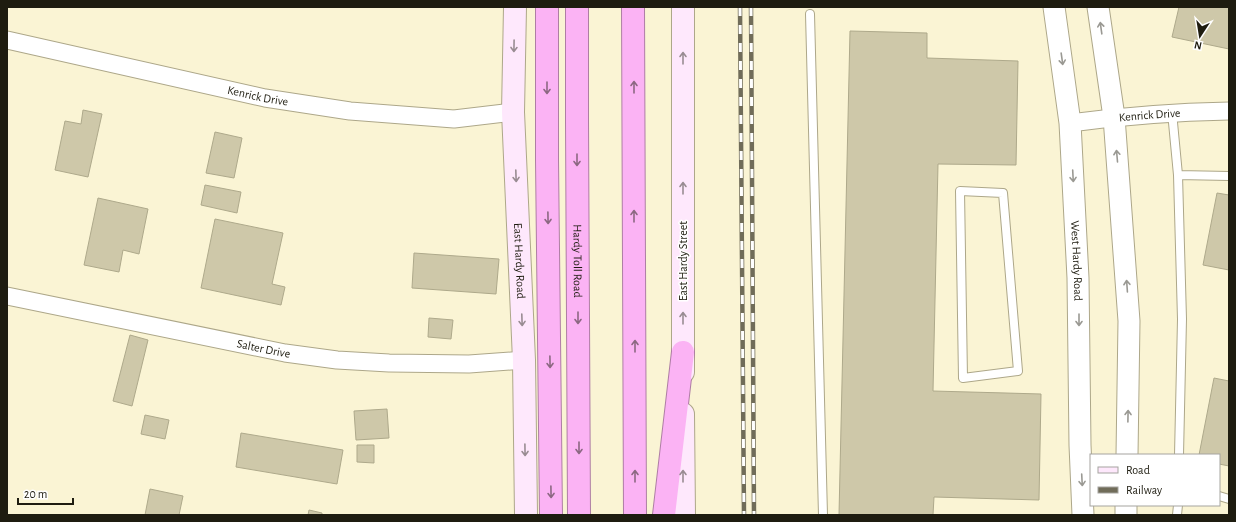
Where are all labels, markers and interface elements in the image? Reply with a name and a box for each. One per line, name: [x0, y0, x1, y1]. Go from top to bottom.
north arrow: [1180, 16, 1220, 56]
one-way arrow: [1097, 21, 1105, 34]
one-way arrow: [510, 39, 518, 52]
text: N: [1193, 39, 1203, 51]
one-way arrow: [679, 52, 687, 65]
one-way arrow: [1058, 53, 1066, 66]
one-way arrow: [543, 81, 551, 94]
one-way arrow: [630, 81, 638, 94]
street label: Kenrick Drive: [226, 84, 289, 107]
street label: Kenrick Drive: [1118, 107, 1181, 123]
one-way arrow: [1114, 150, 1121, 163]
one-way arrow: [573, 153, 581, 166]
one-way arrow: [512, 169, 520, 182]
one-way arrow: [1070, 169, 1077, 182]
one-way arrow: [679, 182, 687, 195]
one-way arrow: [630, 210, 638, 223]
one-way arrow: [544, 211, 552, 224]
street label: West Hardy Road: [1069, 220, 1084, 301]
street label: East Hardy Street: [677, 221, 690, 301]
street label: East Hardy Road: [512, 223, 527, 299]
street label: Hardy Toll Road: [571, 224, 584, 298]
one-way arrow: [1124, 280, 1131, 293]
one-way arrow: [574, 311, 582, 324]
one-way arrow: [679, 312, 687, 325]
one-way arrow: [519, 313, 526, 326]
one-way arrow: [1075, 313, 1083, 326]
street label: Salter Drive: [236, 337, 291, 360]
one-way arrow: [631, 340, 639, 353]
one-way arrow: [546, 355, 553, 368]
one-way arrow: [1124, 410, 1131, 423]
one-way arrow: [575, 441, 583, 454]
one-way arrow: [521, 443, 529, 456]
legend: [1090, 454, 1220, 506]
text: Road: [1126, 464, 1150, 476]
one-way arrow: [631, 470, 639, 483]
one-way arrow: [679, 470, 687, 483]
one-way arrow: [1078, 473, 1085, 486]
scale bar: [18, 480, 73, 506]
text: Railway: [1126, 484, 1162, 497]
one-way arrow: [547, 485, 555, 498]
text: 20 m: [24, 488, 47, 500]

